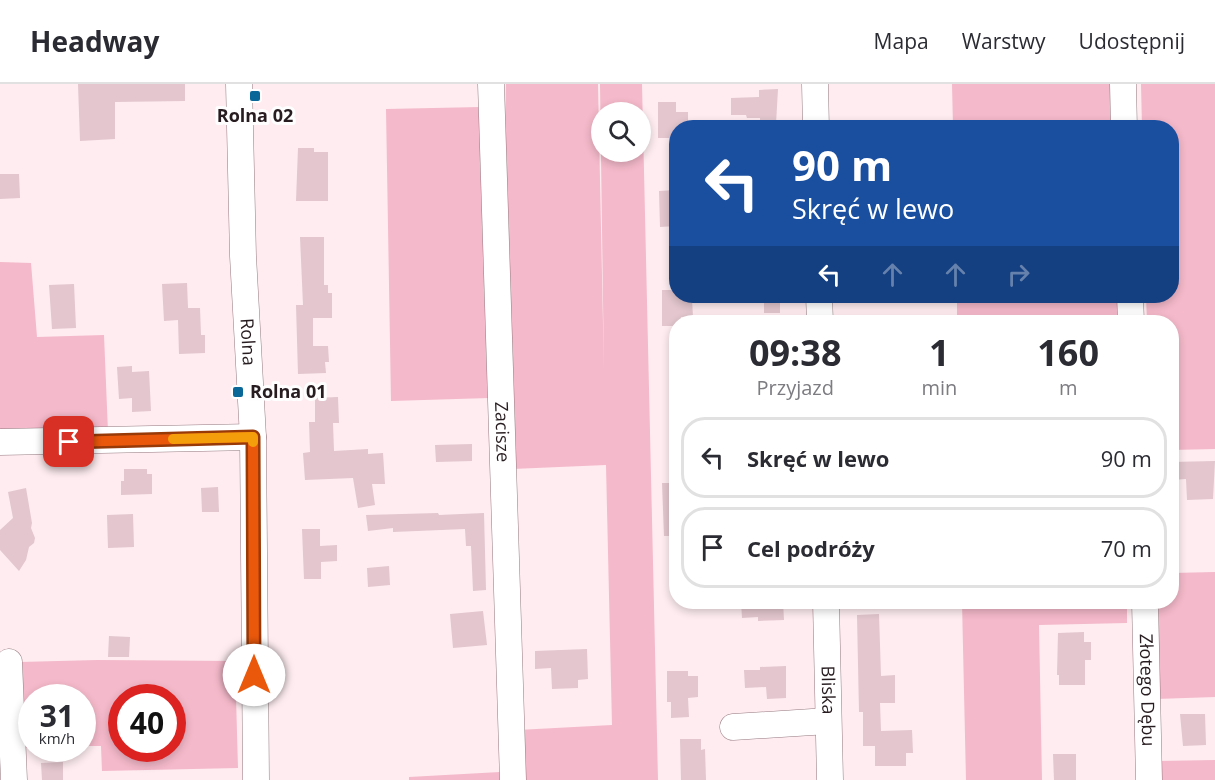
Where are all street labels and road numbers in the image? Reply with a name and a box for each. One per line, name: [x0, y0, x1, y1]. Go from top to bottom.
street label: Rolna: [235, 317, 262, 366]
street label: Zacisze: [490, 401, 516, 462]
street label: Złotego Dębu: [1135, 633, 1161, 747]
street label: Bliska: [816, 665, 842, 715]

